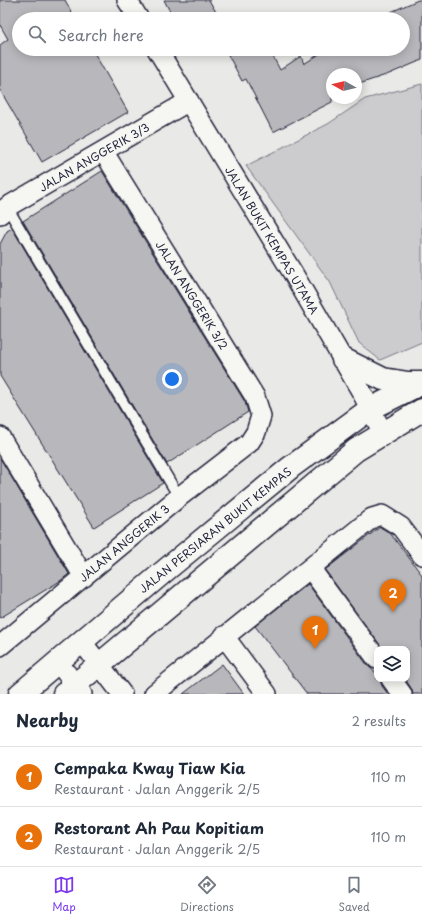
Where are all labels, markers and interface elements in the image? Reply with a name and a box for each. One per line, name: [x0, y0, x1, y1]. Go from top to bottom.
search box: [12, 12, 410, 56]
icon: search: [26, 23, 48, 45]
text: Search here: [58, 23, 144, 46]
north arrow: [326, 68, 362, 104]
street label: JALAN ANGGERIK 3/3: [36, 118, 152, 196]
street label: JALAN BUKIT KEMPAS UTAMA: [221, 163, 323, 317]
street label: JALAN ANGGERIK 3/2: [152, 237, 233, 353]
your location: [162, 369, 182, 389]
street label: JALAN PERSIARAN BUKIT KEMPAS: [135, 463, 295, 597]
street label: JALAN ANGGERIK 3: [75, 500, 173, 586]
pin: 2: [380, 579, 406, 612]
pin: 1: [302, 616, 328, 649]
map controls: [374, 646, 410, 682]
button: layers: [374, 646, 410, 682]
text: Nearby: [16, 707, 78, 733]
text: 2 results: [352, 711, 406, 730]
text: Cempaka Kway Tiaw Kia: [54, 756, 246, 779]
text: 1: [26, 767, 32, 786]
text: 110 m: [371, 767, 406, 786]
text: Restaurant · Jalan Anggerik 2/5: [54, 779, 260, 798]
text: Restorant Ah Pau Kopitiam: [54, 816, 264, 839]
text: 2: [24, 827, 34, 846]
text: 110 m: [371, 827, 406, 846]
text: Restaurant · Jalan Anggerik 2/5: [54, 839, 260, 858]
tab: Map: [52, 874, 76, 915]
tab: Directions: [180, 874, 234, 915]
tab: Saved: [338, 874, 370, 915]

